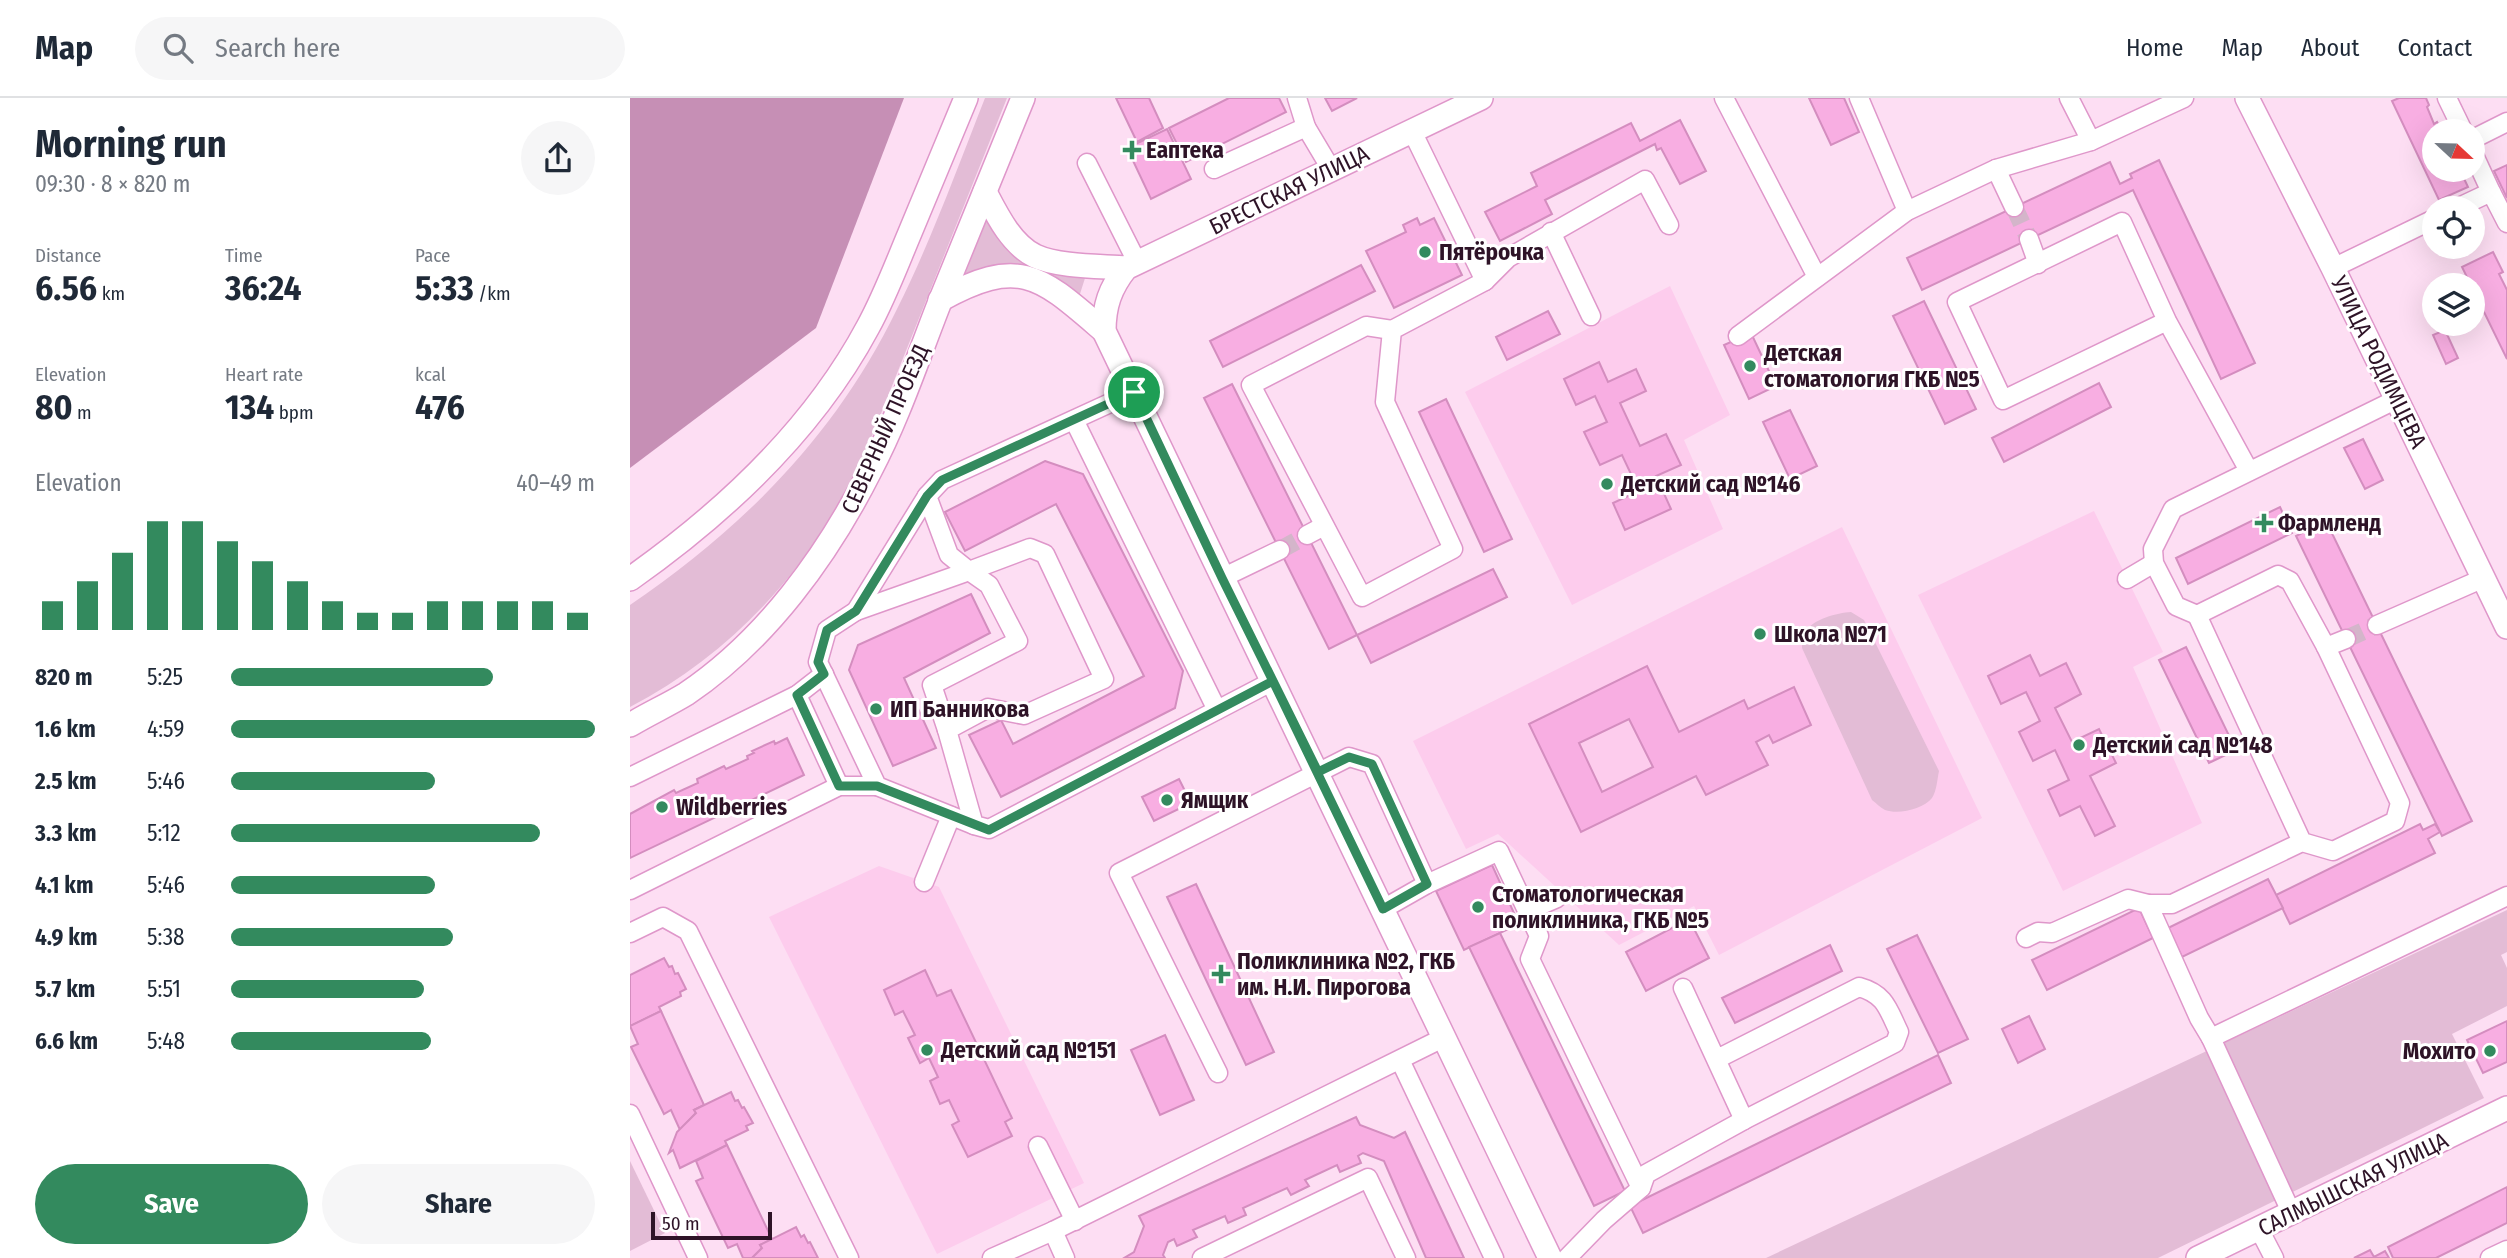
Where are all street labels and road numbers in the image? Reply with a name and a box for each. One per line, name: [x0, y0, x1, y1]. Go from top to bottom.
street label: БРЕСТСКАЯ УЛИЦА: [1205, 139, 1373, 241]
street label: УЛИЦА РОДИМЦЕВА: [2325, 270, 2433, 453]
street label: СЕВЕРНЫЙ ПРОЕЗД: [835, 340, 935, 518]
street label: САЛМЫШСКАЯ УЛИЦА: [2253, 1126, 2453, 1242]

